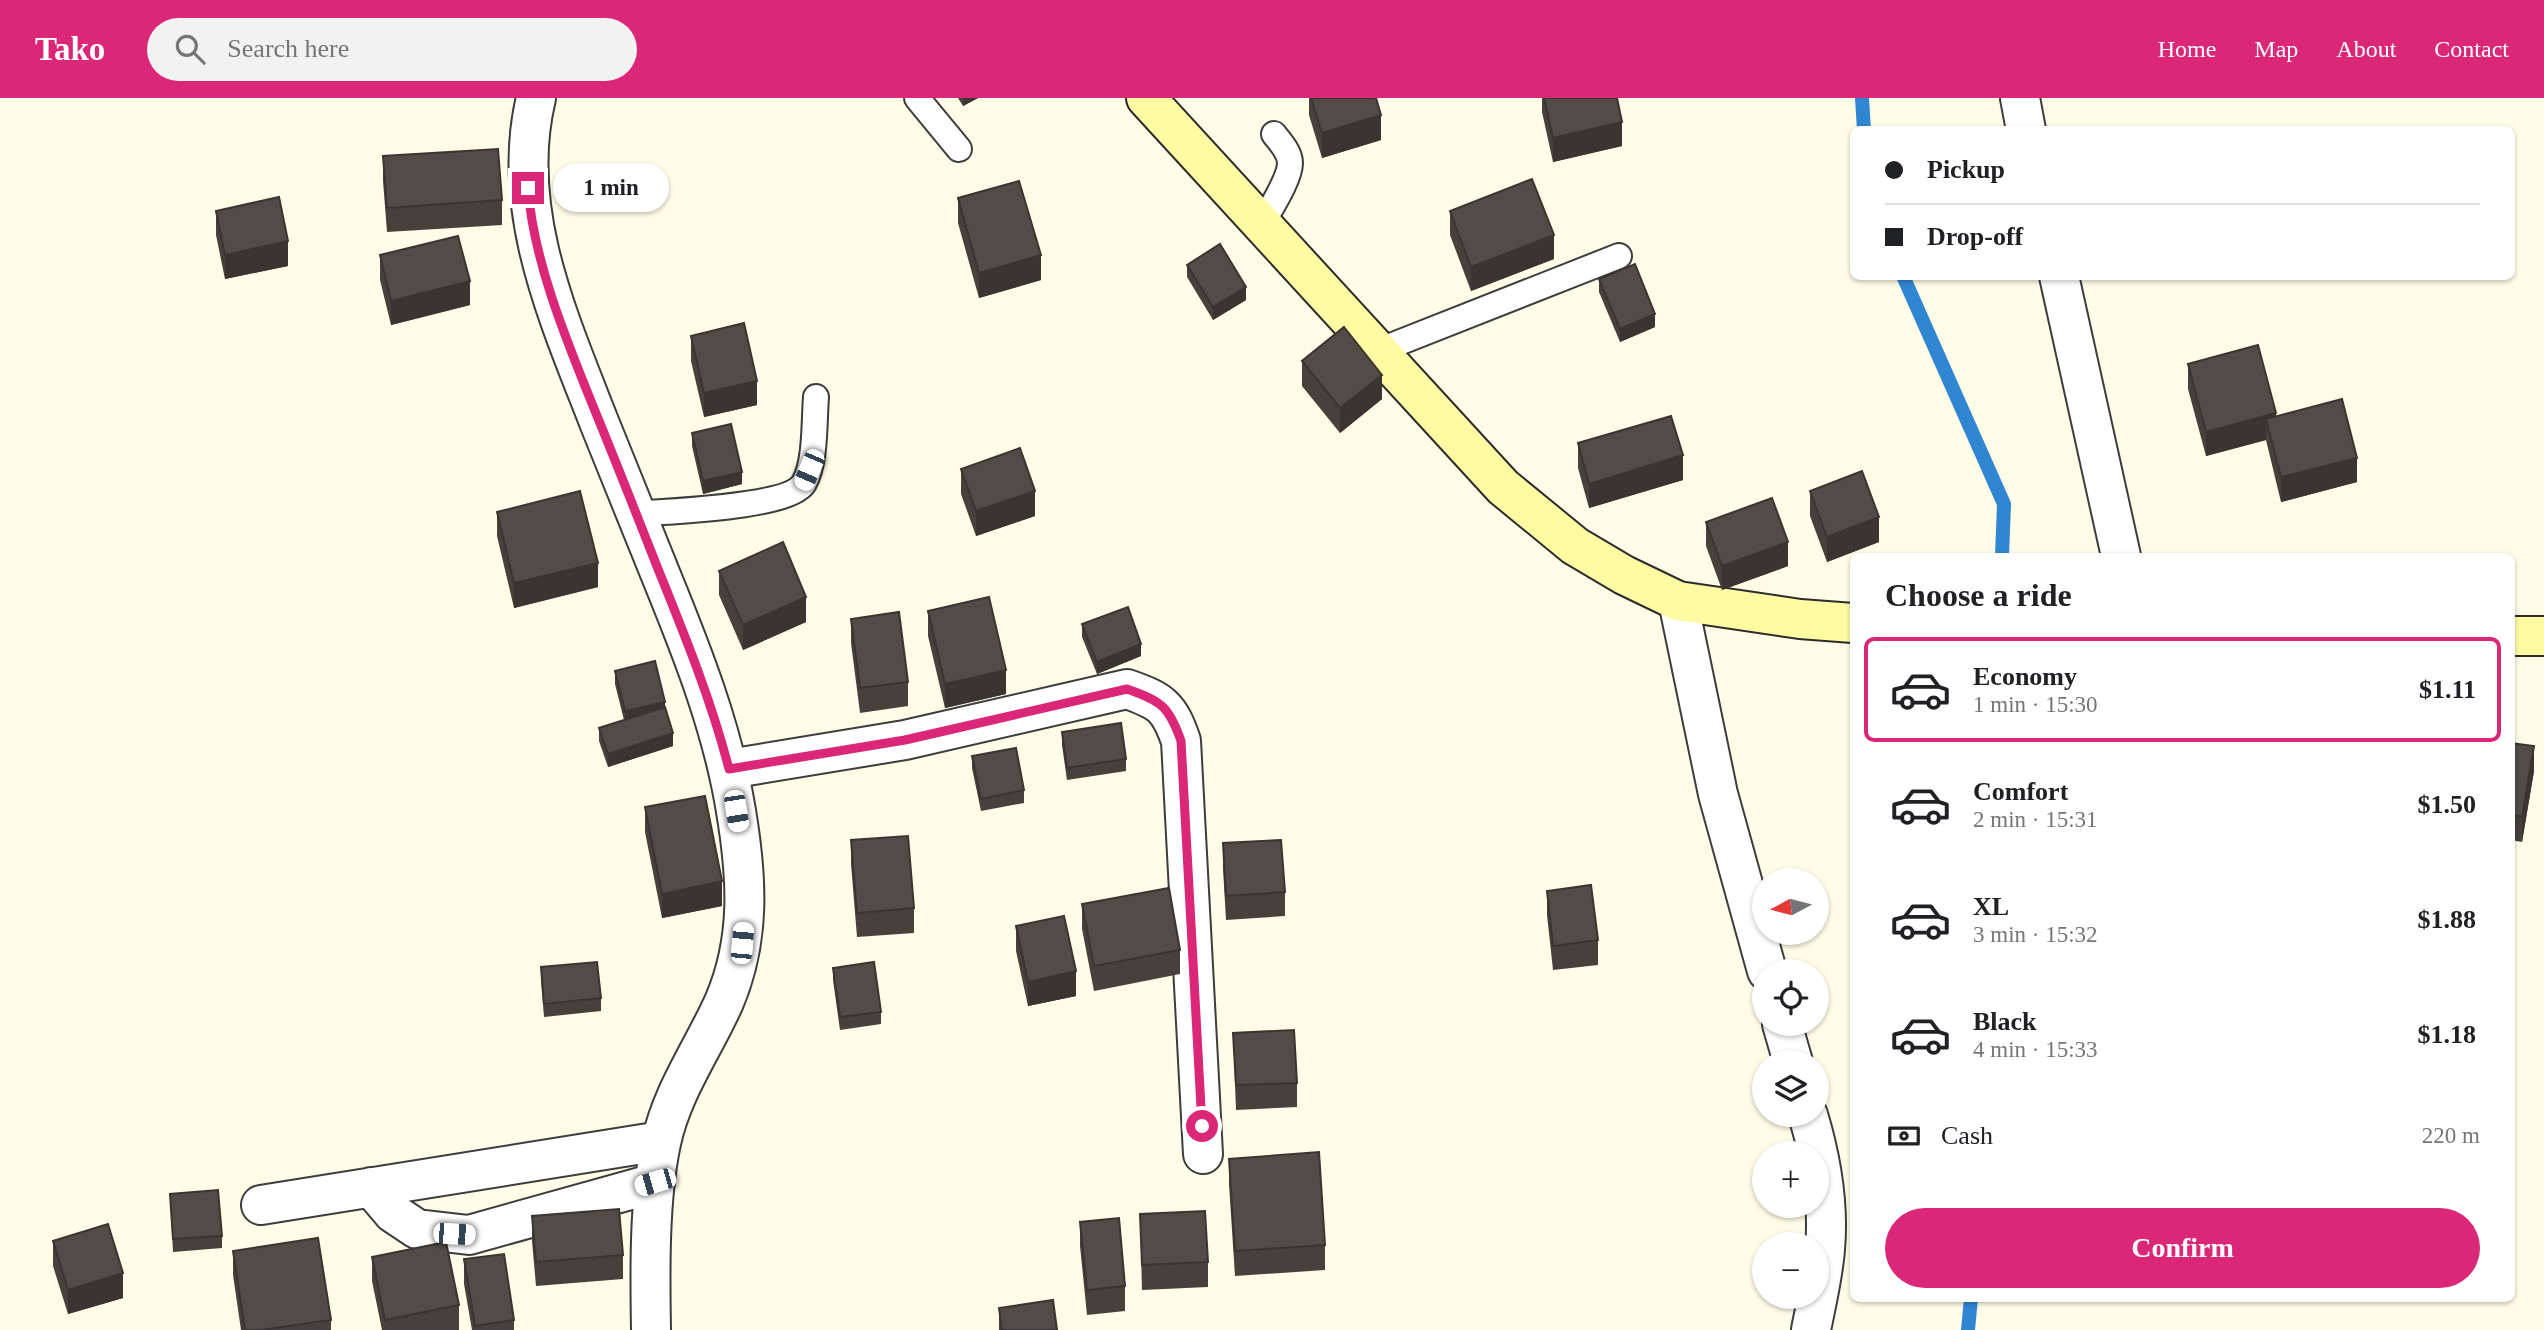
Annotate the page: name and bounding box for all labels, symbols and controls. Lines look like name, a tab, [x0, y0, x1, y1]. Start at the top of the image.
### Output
search box	[147, 18, 637, 81]
icon: search	[171, 30, 209, 68]
text: Tako	[35, 31, 105, 67]
text: Search here	[227, 34, 349, 63]
text: Home	[2158, 36, 2216, 62]
text: Map	[2254, 36, 2298, 62]
text: About	[2336, 36, 2396, 62]
text: Contact	[2434, 36, 2509, 62]
text: Pickup	[1927, 155, 2005, 184]
callout: 1 min	[552, 164, 668, 212]
route end	[512, 172, 544, 204]
text: 1 min	[583, 175, 639, 200]
text: Drop-off	[1927, 222, 2023, 251]
car	[792, 447, 827, 493]
text: Choose a ride	[1885, 577, 2072, 613]
icon: car	[1889, 658, 1952, 721]
text: Economy	[1973, 662, 2077, 691]
text: $1.11	[2419, 675, 2476, 704]
text: 1 min · 15:30	[1973, 692, 2098, 717]
icon: car	[1889, 773, 1952, 836]
text: Comfort	[1973, 777, 2068, 806]
car	[723, 789, 750, 833]
text: $1.50	[2418, 790, 2476, 819]
text: 2 min · 15:31	[1973, 807, 2098, 832]
north arrow	[1752, 868, 1829, 945]
map controls	[1752, 868, 1829, 1309]
icon: car	[1889, 888, 1952, 951]
text: XL	[1973, 892, 2009, 921]
text: $1.88	[2418, 905, 2476, 934]
car	[730, 921, 755, 965]
text: 3 min · 15:32	[1973, 922, 2098, 947]
button: locate	[1752, 959, 1829, 1036]
icon: car	[1889, 1003, 1952, 1066]
text: Black	[1973, 1007, 2037, 1036]
text: $1.18	[2418, 1020, 2476, 1049]
text: 4 min · 15:33	[1973, 1037, 2098, 1062]
button: layers	[1752, 1050, 1829, 1127]
route start	[1186, 1110, 1218, 1142]
icon: cash	[1885, 1117, 1923, 1155]
text: Cash	[1941, 1121, 1993, 1150]
text: 220 m	[2422, 1123, 2480, 1148]
button: +	[1752, 1141, 1829, 1218]
car	[632, 1166, 679, 1198]
button: Confirm	[1885, 1208, 2480, 1288]
car	[433, 1222, 476, 1246]
button: −	[1752, 1232, 1829, 1309]

